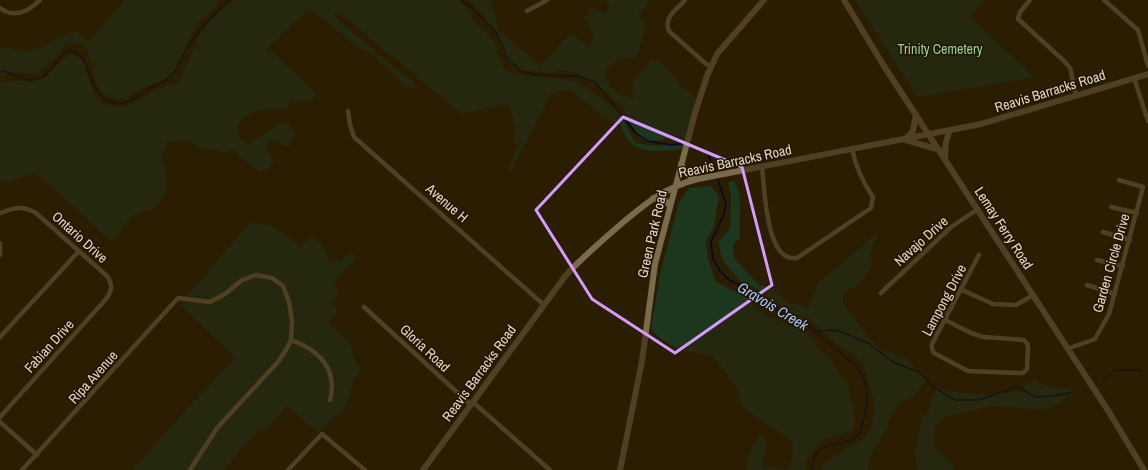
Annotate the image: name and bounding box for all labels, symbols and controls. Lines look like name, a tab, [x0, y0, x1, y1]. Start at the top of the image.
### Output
park label: Trinity Cemetery	[897, 40, 983, 58]
street label: Reavis Barracks Road	[992, 66, 1108, 116]
street label: Reavis Barracks Road	[677, 140, 793, 182]
street label: Avenue H	[421, 179, 472, 226]
street label: Lemay Ferry Road	[971, 183, 1037, 273]
street label: Green Park Road	[633, 188, 671, 280]
street label: Ontario Drive	[48, 207, 112, 267]
street label: Garden Circle Drive	[1088, 211, 1134, 315]
street label: Navajo Drive	[890, 212, 952, 270]
street label: Lampong Drive	[918, 261, 970, 339]
water label: Gravois Creek	[734, 277, 813, 336]
street label: Fabian Drive	[20, 316, 78, 376]
street label: Gloria Road	[396, 320, 454, 376]
street label: Reavis Barracks Road	[438, 321, 520, 425]
street label: Ripa Avenue	[64, 347, 122, 407]

